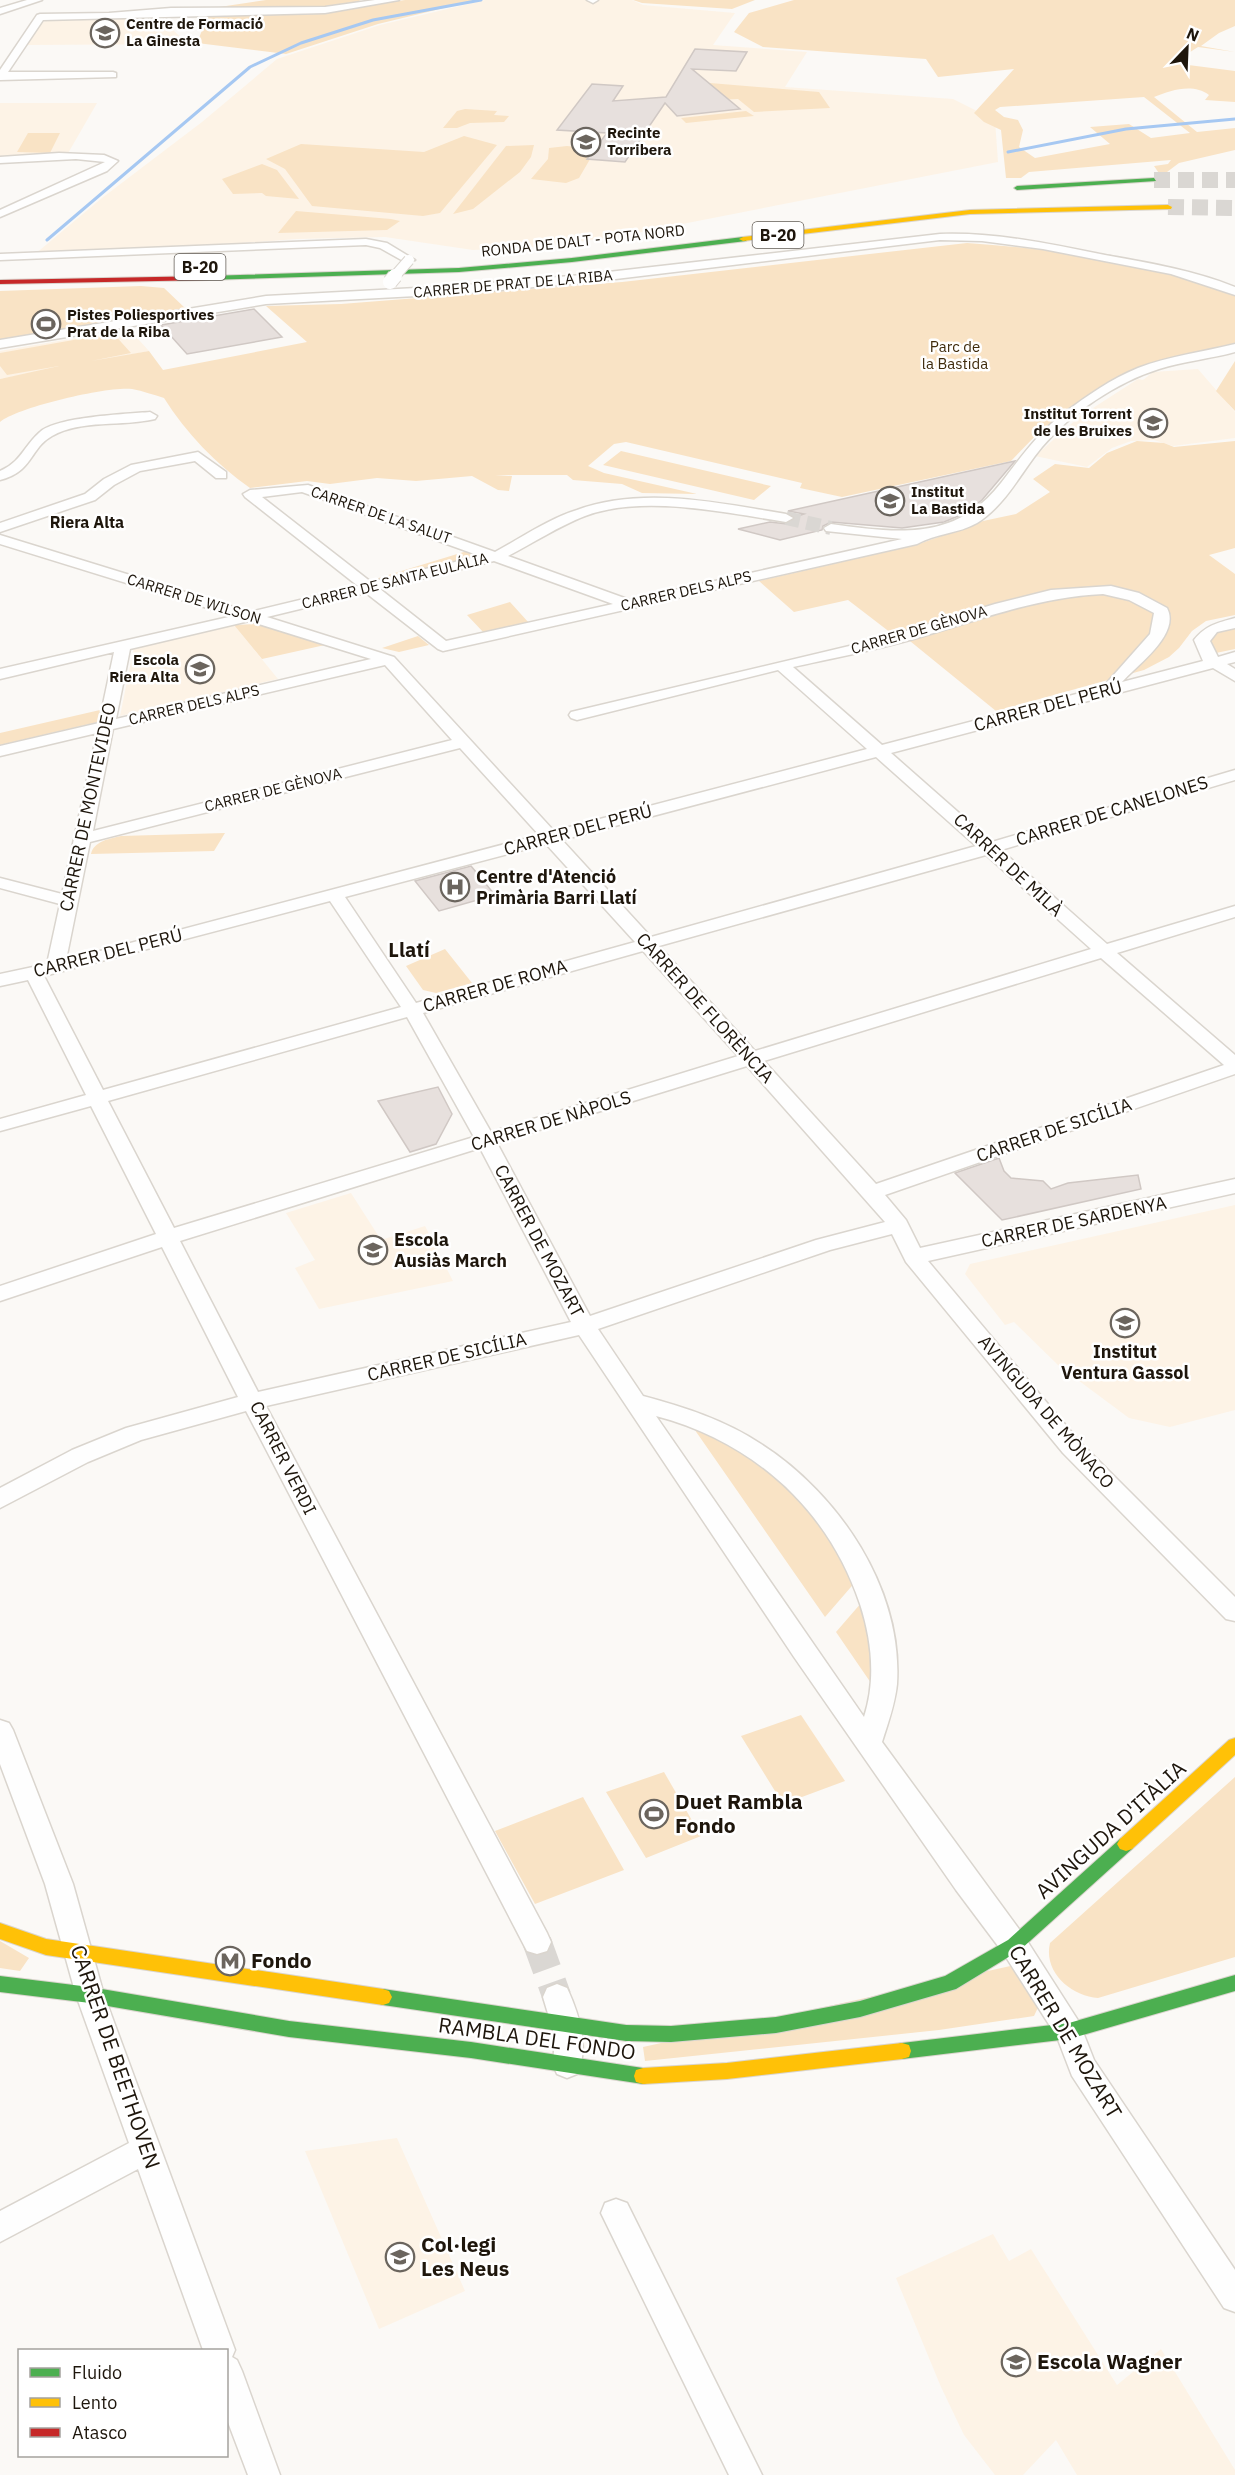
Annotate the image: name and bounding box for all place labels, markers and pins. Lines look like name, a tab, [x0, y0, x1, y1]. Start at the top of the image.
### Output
place label: Centre de Formació La Ginesta	[126, 14, 263, 50]
school or university icon: Centre de Formació La Ginesta	[89, 17, 121, 49]
place label: Recinte Torribera	[607, 123, 672, 159]
school or university icon: Recinte Torribera	[570, 126, 602, 158]
place label: Pistes Poliesportives Prat de la Riba	[67, 305, 215, 341]
sports icon: Pistes Poliesportives Prat de la Riba	[30, 308, 62, 340]
place label: Institut Torrent de les Bruixes	[1024, 404, 1132, 440]
school or university icon: Institut Torrent de les Bruixes	[1137, 407, 1169, 439]
place label: Institut La Bastida	[911, 482, 985, 518]
school or university icon: Institut La Bastida	[874, 485, 906, 517]
place label: Escola Riera Alta	[109, 650, 179, 686]
school or university icon: Escola Riera Alta	[184, 653, 216, 685]
place label: Centre d'Atenció Primària Barri Llatí	[476, 865, 638, 909]
hospital icon: Centre d'Atenció Primària Barri Llatí	[439, 871, 471, 903]
place label: Escola Ausiàs March	[394, 1228, 507, 1272]
school or university icon: Escola Ausiàs March	[357, 1234, 389, 1266]
school or university icon: Institut Ventura Gassol	[1109, 1307, 1141, 1339]
place label: Institut Ventura Gassol	[1061, 1340, 1189, 1384]
place label: Duet Rambla Fondo	[675, 1787, 803, 1839]
sports icon: Duet Rambla Fondo	[638, 1798, 670, 1830]
metro station icon: Fondo	[214, 1945, 246, 1977]
place label: Fondo	[251, 1946, 312, 1974]
place label: Col·legi Les Neus	[421, 2230, 509, 2282]
school or university icon: Col·legi Les Neus	[384, 2241, 416, 2273]
school or university icon: Escola Wagner	[1000, 2346, 1032, 2378]
place label: Escola Wagner	[1037, 2347, 1183, 2375]

